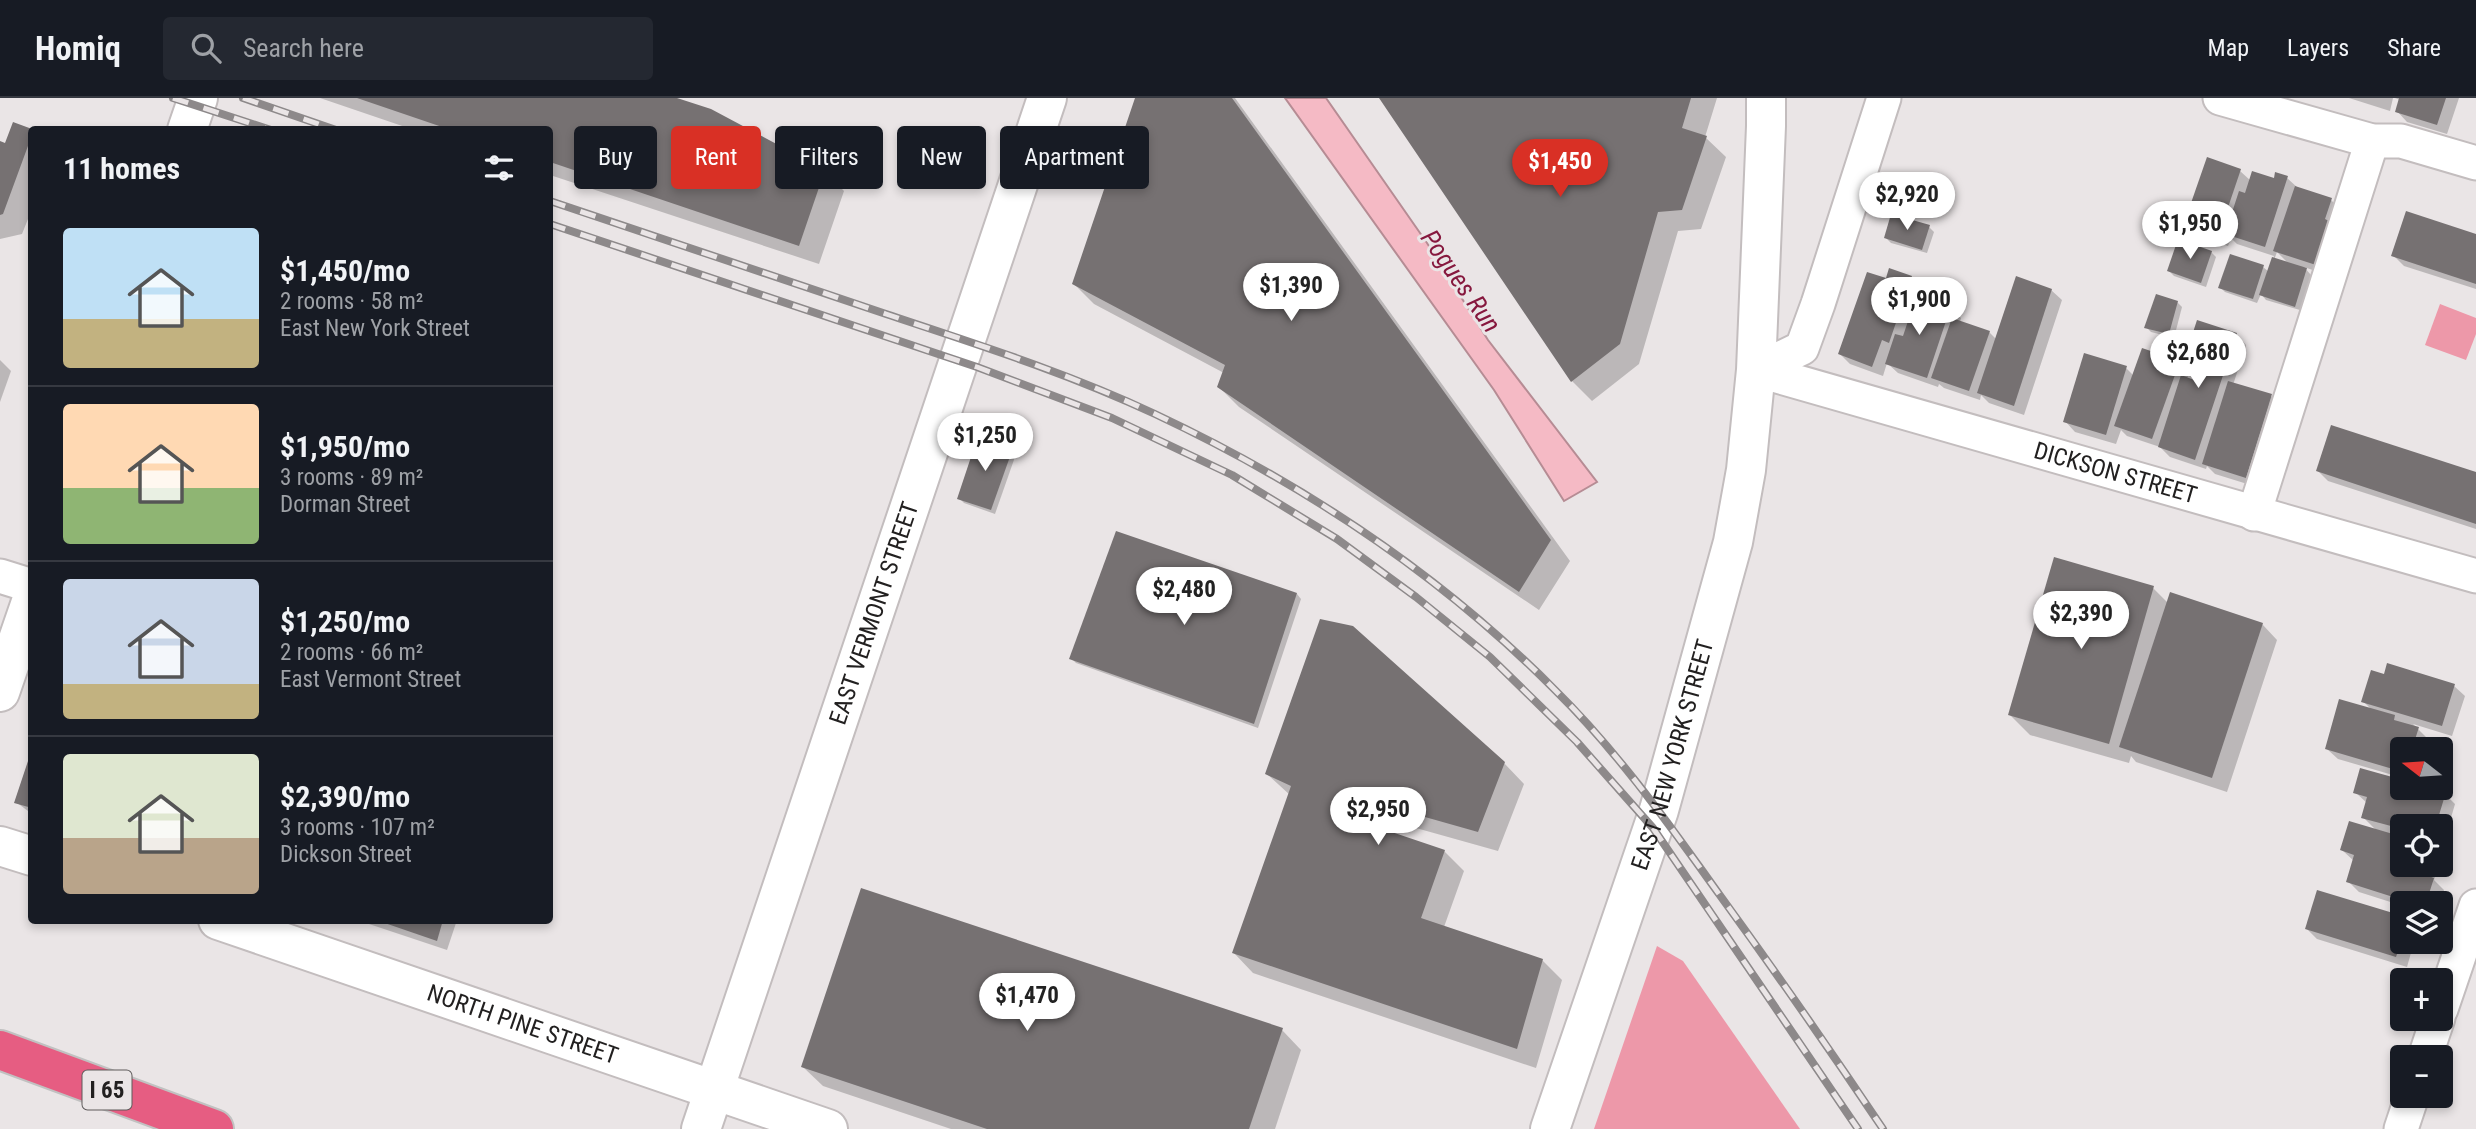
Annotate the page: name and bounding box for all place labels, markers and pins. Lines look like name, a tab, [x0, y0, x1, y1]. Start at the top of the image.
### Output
pin: $1,450	[1503, 140, 1617, 199]
pin: $2,920	[1850, 172, 1964, 232]
pin: $1,950	[2133, 202, 2247, 261]
pin: $1,390	[1234, 264, 1348, 323]
pin: $1,900	[1862, 278, 1976, 337]
pin: $2,680	[2141, 330, 2255, 390]
pin: $1,250	[928, 414, 1042, 473]
pin: $2,480	[1127, 568, 1241, 627]
pin: $2,390	[2024, 592, 2138, 651]
pin: $2,950	[1321, 788, 1435, 847]
pin: $1,470	[970, 974, 1084, 1033]

